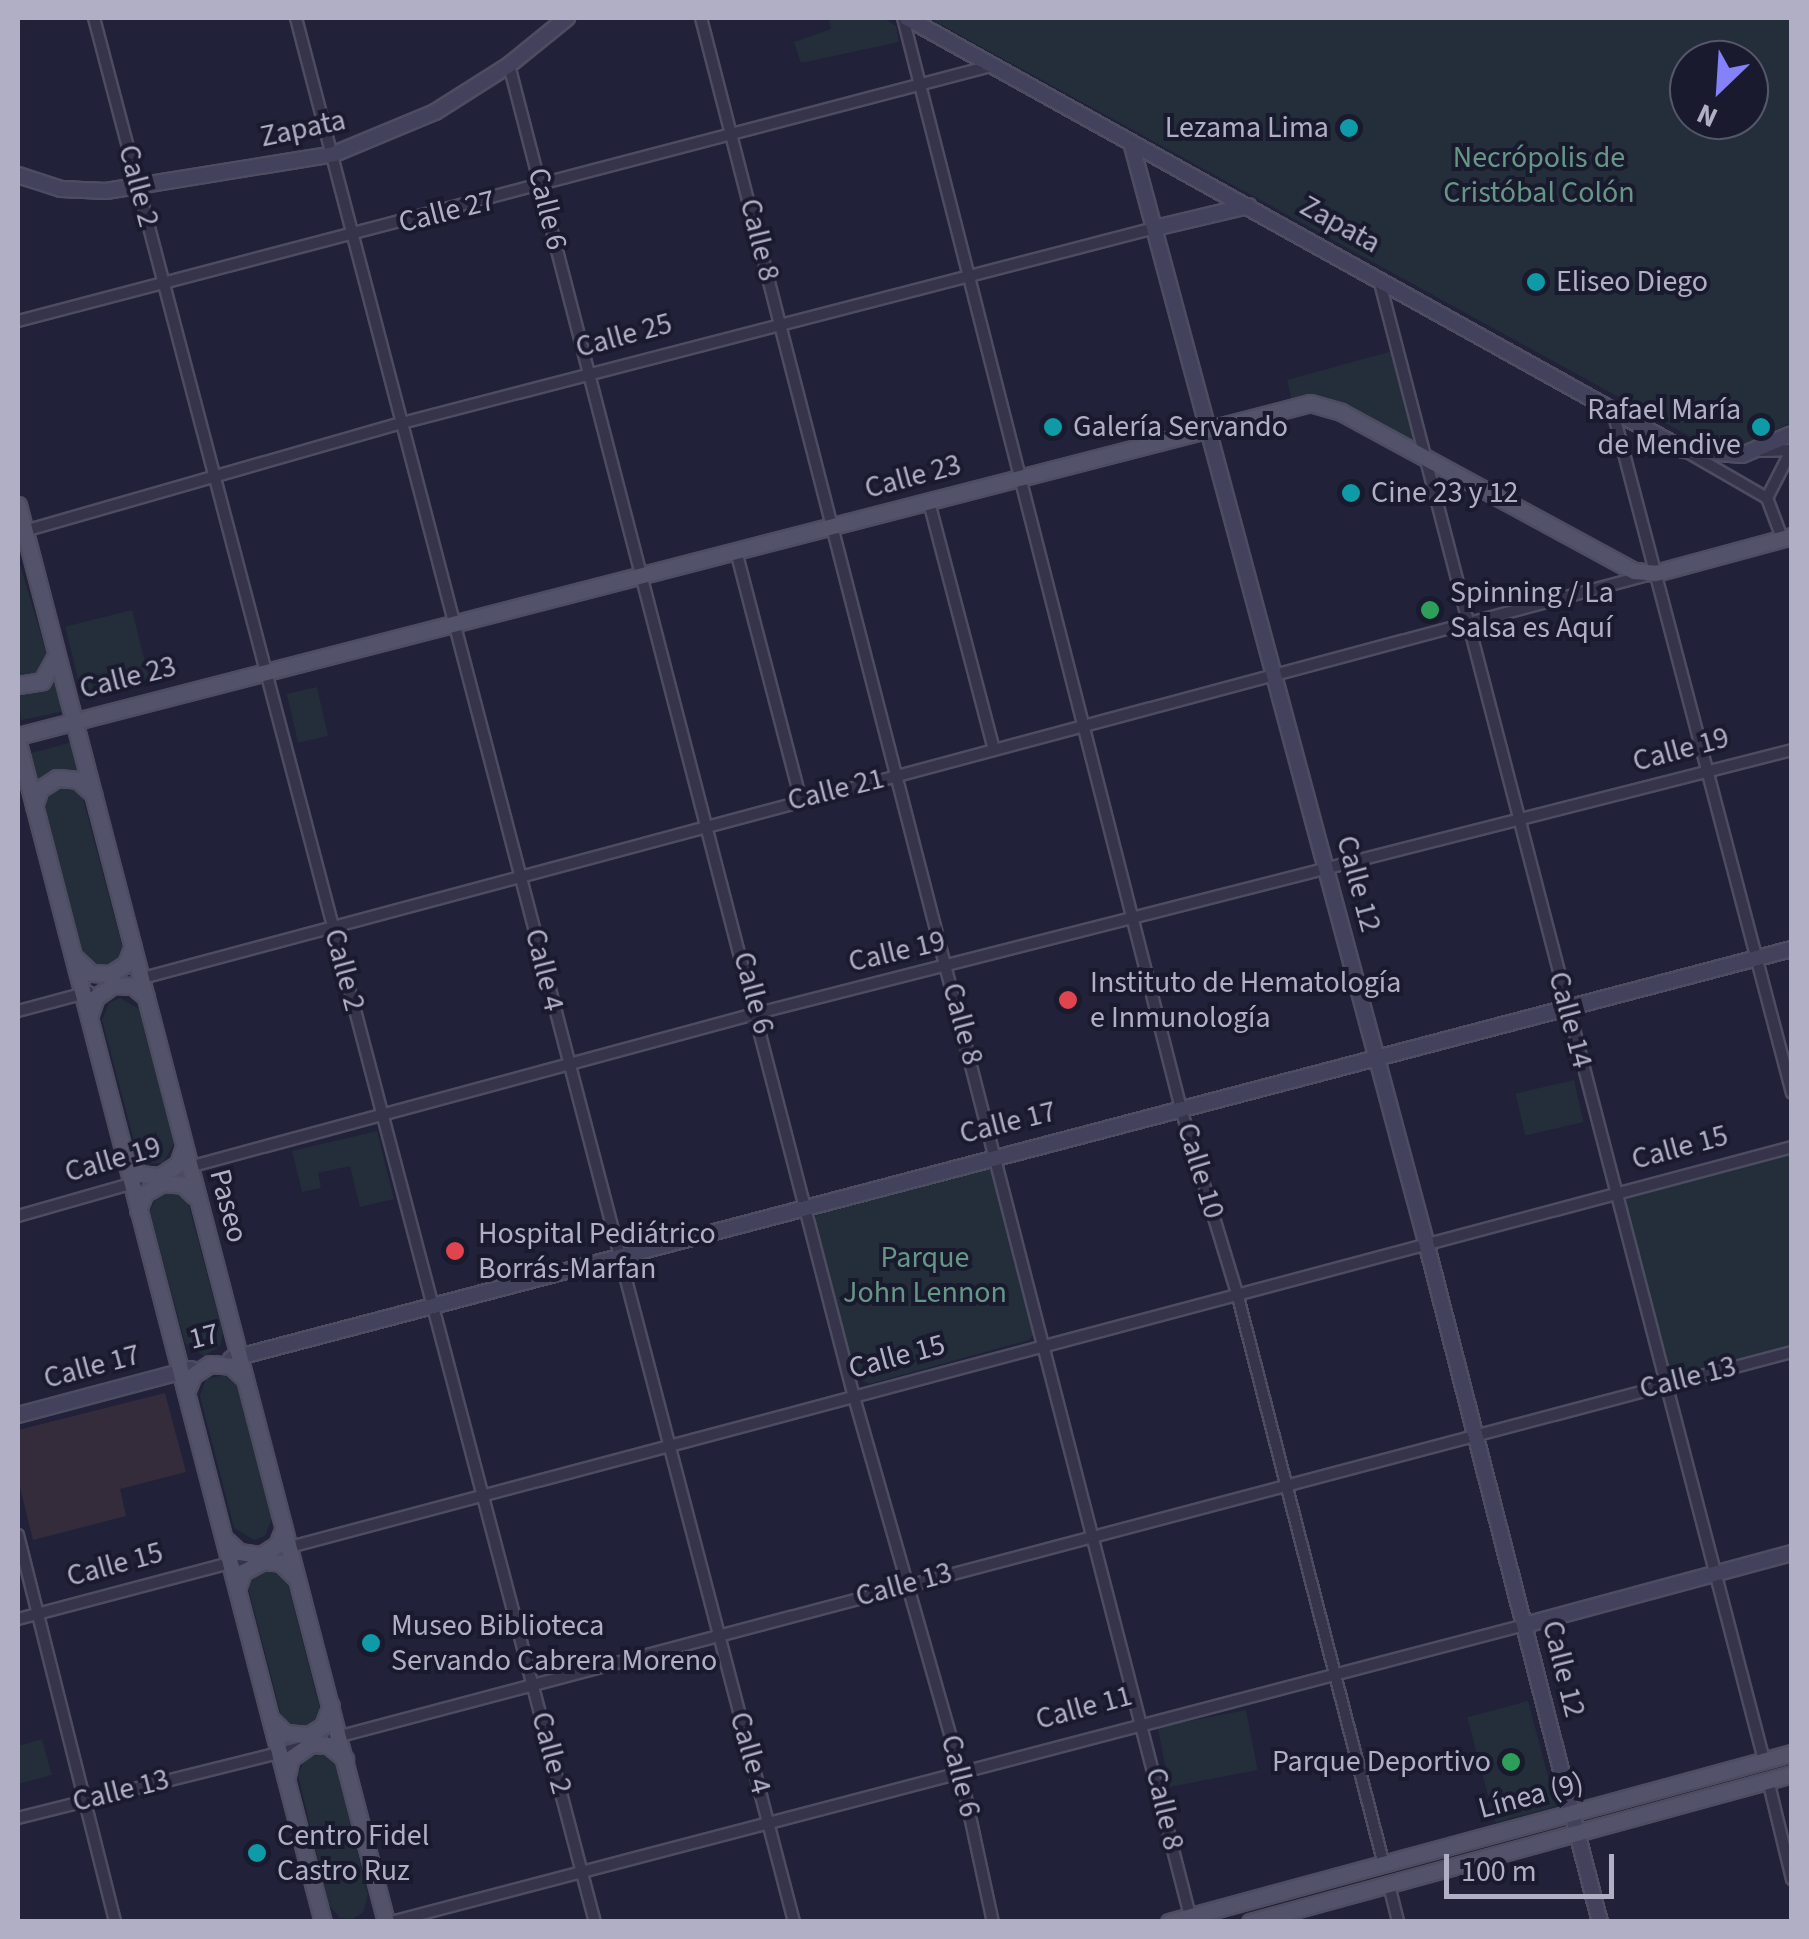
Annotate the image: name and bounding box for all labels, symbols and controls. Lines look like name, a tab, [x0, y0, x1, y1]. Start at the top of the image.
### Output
north arrow	[1669, 40, 1769, 140]
text: N	[1690, 93, 1724, 137]
street label: Zapata	[257, 102, 349, 156]
place label: Lezama Lima	[1165, 110, 1329, 146]
marker: Lezama Lima	[1338, 117, 1360, 139]
park label: Necrópolis de Cristóbal Colón	[1443, 140, 1635, 210]
street label: Calle 2	[110, 141, 166, 231]
street label: Calle 6	[519, 164, 575, 254]
street label: Calle 27	[395, 183, 499, 241]
street label: Zapata	[1294, 188, 1386, 262]
street label: Calle 8	[731, 195, 787, 285]
place label: Eliseo Diego	[1556, 264, 1708, 300]
marker: Eliseo Diego	[1525, 271, 1547, 293]
street label: Calle 25	[572, 306, 676, 366]
place label: Rafael María de Mendive	[1587, 392, 1741, 462]
place label: Galería Servando	[1073, 409, 1288, 445]
marker: Galería Servando	[1042, 416, 1064, 438]
marker: Rafael María de Mendive	[1750, 416, 1772, 438]
street label: Calle 23	[861, 447, 965, 507]
place label: Cine 23 y 12	[1371, 475, 1518, 511]
marker: Cine 23 y 12	[1340, 482, 1362, 504]
place label: Spinning / La Salsa es Aquí	[1450, 575, 1614, 646]
marker: Spinning / La Salsa es Aquí	[1419, 599, 1441, 621]
street label: Calle 23	[76, 649, 180, 707]
street label: Calle 19	[1629, 720, 1733, 780]
street label: Calle 21	[784, 761, 888, 819]
street label: Calle 12	[1328, 832, 1388, 936]
street label: Calle 19	[845, 923, 949, 981]
street label: Calle 2	[316, 925, 372, 1015]
street label: Calle 4	[516, 925, 572, 1015]
street label: Calle 6	[725, 948, 781, 1038]
place label: Instituto de Hematología e Inmunología	[1090, 965, 1401, 1036]
street label: Calle 14	[1540, 968, 1600, 1072]
street label: Calle 8	[934, 979, 990, 1069]
marker: Instituto de Hematología e Inmunología	[1055, 987, 1081, 1013]
street label: Calle 17	[956, 1094, 1060, 1152]
street label: Calle 15	[1628, 1118, 1732, 1178]
street label: Calle 10	[1168, 1119, 1232, 1223]
street label: Calle 19	[61, 1129, 165, 1191]
street label: Paseo	[201, 1165, 255, 1247]
place label: Hospital Pediátrico Borrás-Marfan	[478, 1216, 716, 1286]
marker: Hospital Pediátrico Borrás-Marfan	[442, 1238, 468, 1264]
park label: Parque John Lennon	[843, 1240, 1007, 1310]
street label: 17	[185, 1316, 223, 1358]
street label: Calle 15	[845, 1327, 949, 1387]
street label: Calle 17	[40, 1337, 144, 1397]
street label: Calle 13	[1636, 1349, 1740, 1407]
street label: Calle 15	[63, 1535, 167, 1595]
street label: Calle 13	[852, 1555, 956, 1615]
place label: Museo Biblioteca Servando Cabrera Moreno	[391, 1608, 717, 1678]
street label: Calle 12	[1534, 1617, 1592, 1721]
marker: Museo Biblioteca Servando Cabrera Moreno	[360, 1632, 382, 1654]
street label: Calle 11	[1032, 1678, 1136, 1738]
street label: Calle 2	[523, 1708, 579, 1798]
street label: Calle 4	[721, 1708, 779, 1798]
street label: Calle 6	[932, 1731, 988, 1821]
place label: Parque Deportivo	[1272, 1744, 1491, 1780]
marker: Parque Deportivo	[1500, 1751, 1522, 1773]
street label: Calle 13	[69, 1762, 173, 1820]
street label: Calle 8	[1137, 1764, 1191, 1854]
street label: Línea (9)	[1475, 1765, 1587, 1827]
place label: Centro Fidel Castro Ruz	[277, 1818, 429, 1888]
scale bar	[1449, 1834, 1619, 1896]
marker: Centro Fidel Castro Ruz	[246, 1842, 268, 1864]
text: 100 m	[1461, 1850, 1537, 1893]

